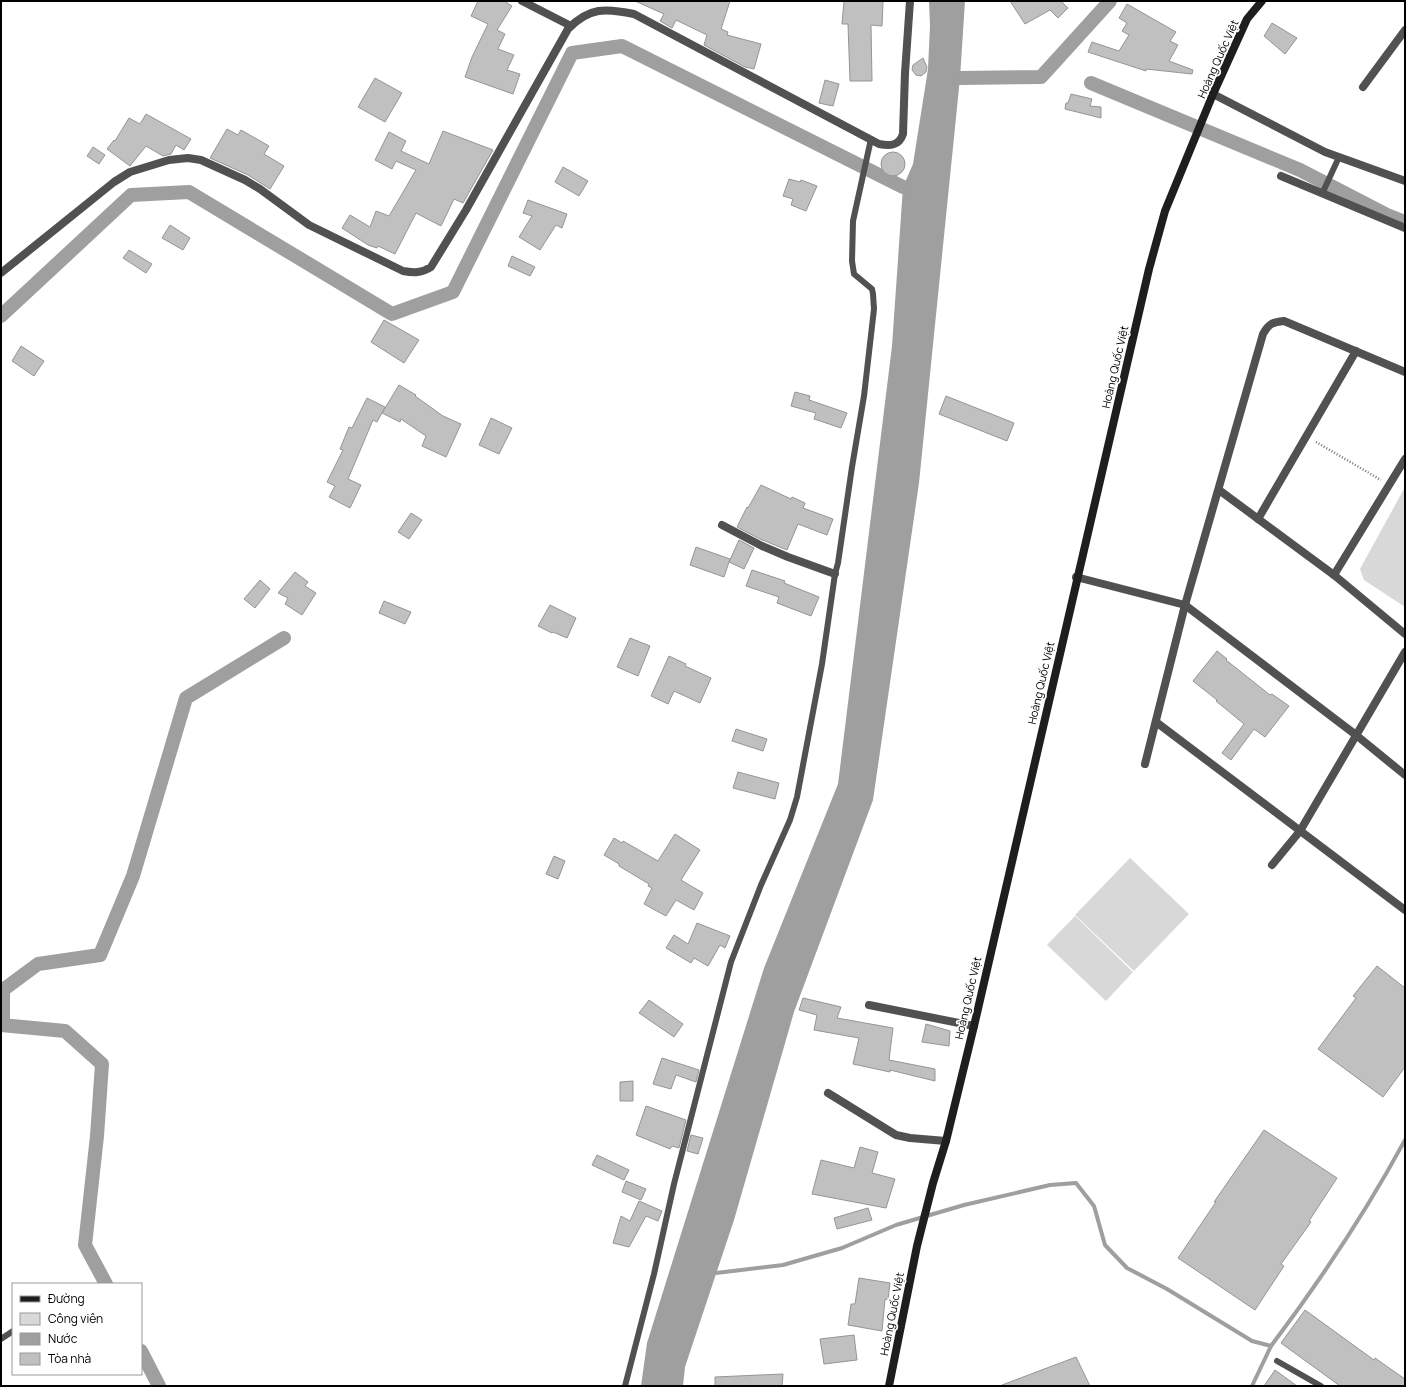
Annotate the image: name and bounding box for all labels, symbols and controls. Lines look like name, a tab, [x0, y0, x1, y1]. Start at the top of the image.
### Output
street label: Hoàng Quốc Việt	[1194, 17, 1242, 100]
street label: Hoàng Quốc Việt	[1098, 324, 1131, 410]
street label: Hoàng Quốc Việt	[1024, 640, 1057, 726]
street label: Hoàng Quốc Việt	[951, 955, 984, 1041]
street label: Hoàng Quốc Việt	[876, 1271, 907, 1357]
legend	[12, 1283, 142, 1375]
text: Đường	[48, 1290, 85, 1307]
text: Công viên	[48, 1310, 103, 1327]
text: Nước	[48, 1330, 78, 1347]
text: Tòa nhà	[48, 1350, 91, 1367]

